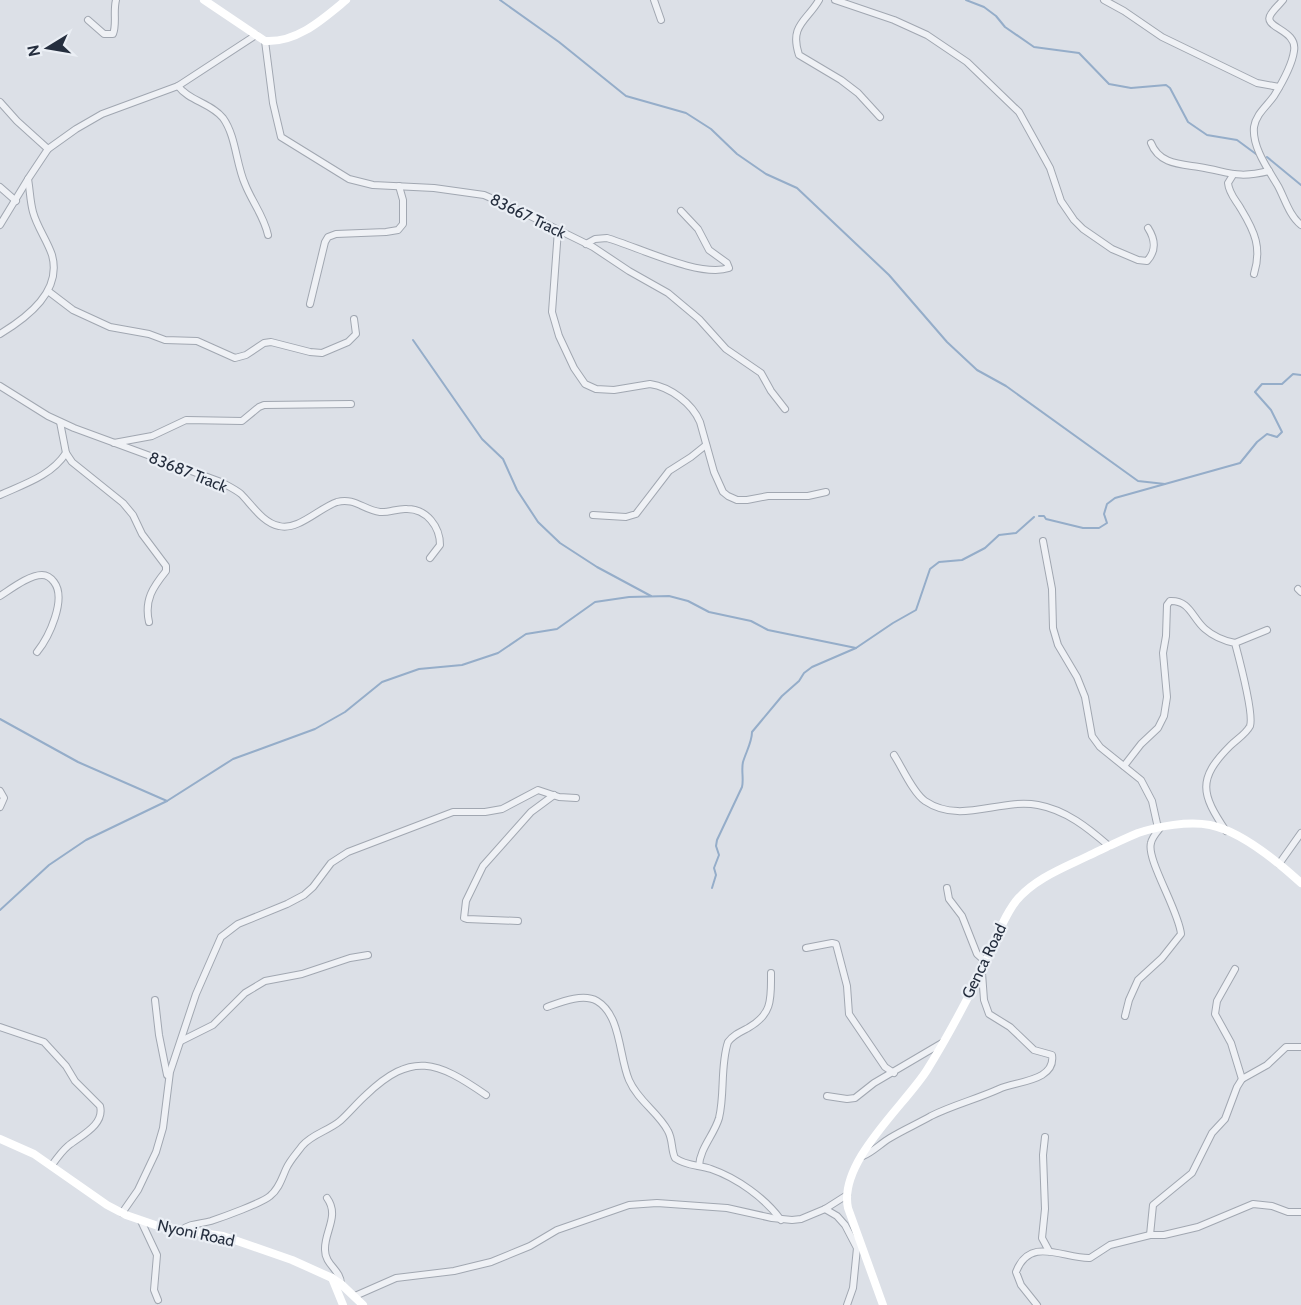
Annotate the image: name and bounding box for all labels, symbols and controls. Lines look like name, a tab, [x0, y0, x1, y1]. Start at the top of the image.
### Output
north arrow	[18, 18, 78, 78]
text: N	[23, 43, 44, 58]
street label: 83667 Track	[487, 189, 570, 243]
street label: 83687 Track	[146, 448, 231, 497]
street label: Genca Road	[958, 920, 1010, 1002]
street label: Nyoni Road	[156, 1216, 236, 1250]

